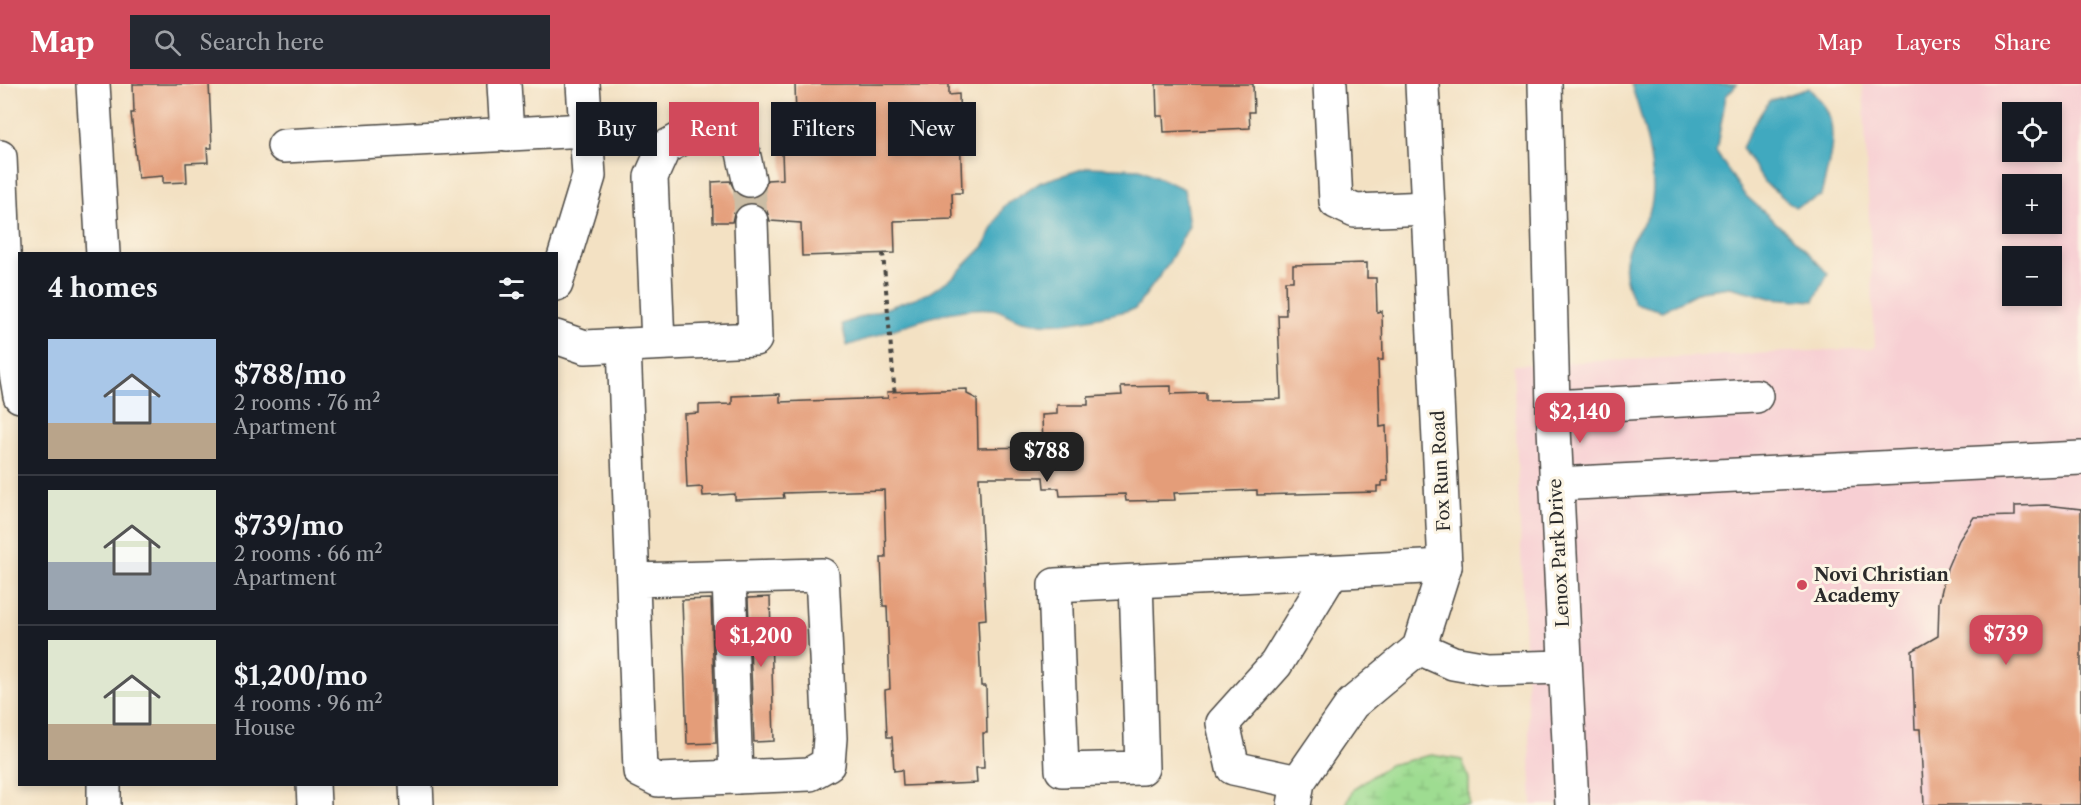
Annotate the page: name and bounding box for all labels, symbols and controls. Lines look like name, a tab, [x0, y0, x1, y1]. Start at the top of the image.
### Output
search box	[130, 15, 550, 69]
text: Map	[30, 25, 94, 59]
icon: search	[151, 26, 184, 59]
text: Search here	[199, 29, 324, 56]
text: Map	[1818, 30, 1863, 55]
text: Layers	[1896, 30, 1961, 55]
text: Share	[1994, 30, 2051, 55]
chip: Buy	[576, 102, 657, 156]
chip: Rent	[669, 102, 759, 156]
chip: Filters	[771, 102, 876, 156]
chip: New	[888, 102, 976, 156]
map controls	[2002, 102, 2062, 306]
button: locate	[2002, 102, 2062, 162]
button: +	[2002, 174, 2062, 234]
button: −	[2002, 246, 2062, 306]
text: 4 homes	[48, 272, 158, 304]
icon: filters	[495, 272, 528, 305]
text: $788/mo	[234, 359, 346, 391]
icon: home	[96, 363, 168, 435]
text: 2 rooms · 76 m²	[234, 391, 380, 415]
pin: $2,140	[1531, 393, 1629, 444]
text: $2,140	[1549, 400, 1611, 424]
street label: Fox Run Road	[1427, 410, 1455, 532]
text: Apartment	[234, 415, 337, 439]
pin: $788	[1011, 432, 1083, 483]
text: $788	[1024, 439, 1070, 463]
street label: Lenox Park Drive	[1544, 478, 1574, 628]
text: $739/mo	[234, 510, 344, 542]
icon: home	[96, 514, 168, 586]
text: 2 rooms · 66 m²	[234, 542, 383, 566]
place label: Novi Christian Academy	[1813, 564, 1950, 607]
text: Apartment	[234, 566, 337, 590]
marker: Novi Christian Academy	[1795, 578, 1809, 592]
pin: $739	[1970, 615, 2042, 666]
pin: $1,200	[712, 617, 810, 668]
text: $739	[1984, 622, 2028, 646]
text: $1,200	[730, 624, 792, 648]
text: $1,200/mo	[234, 660, 368, 692]
icon: home	[96, 664, 168, 736]
text: 4 rooms · 96 m²	[234, 692, 383, 716]
text: House	[234, 716, 295, 740]

